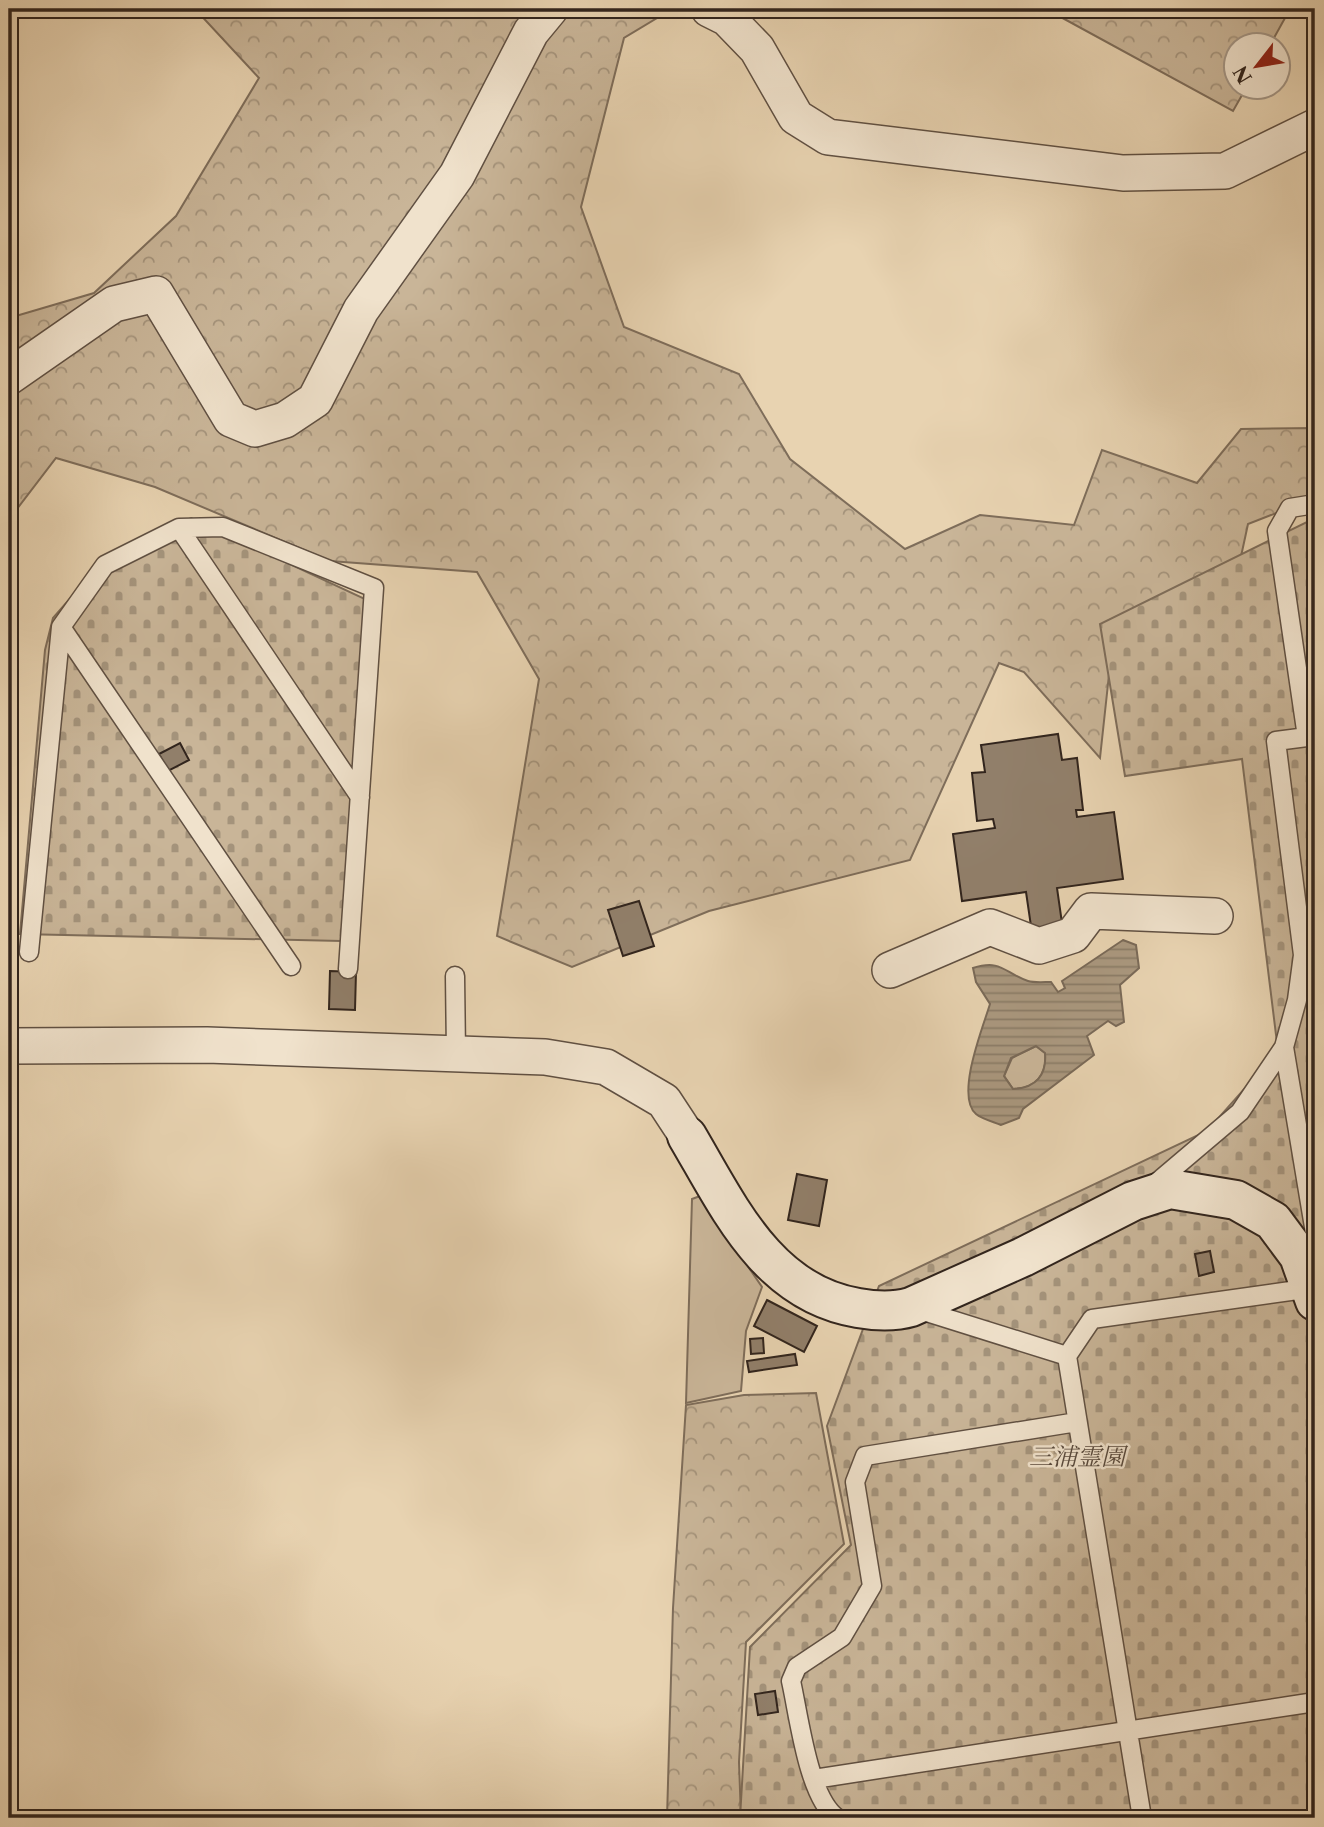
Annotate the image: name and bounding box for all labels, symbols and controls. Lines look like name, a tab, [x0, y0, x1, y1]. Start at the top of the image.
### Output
north arrow	[1222, 32, 1292, 102]
text: N	[1229, 61, 1257, 87]
park label: 三浦霊園	[1029, 1442, 1129, 1471]

